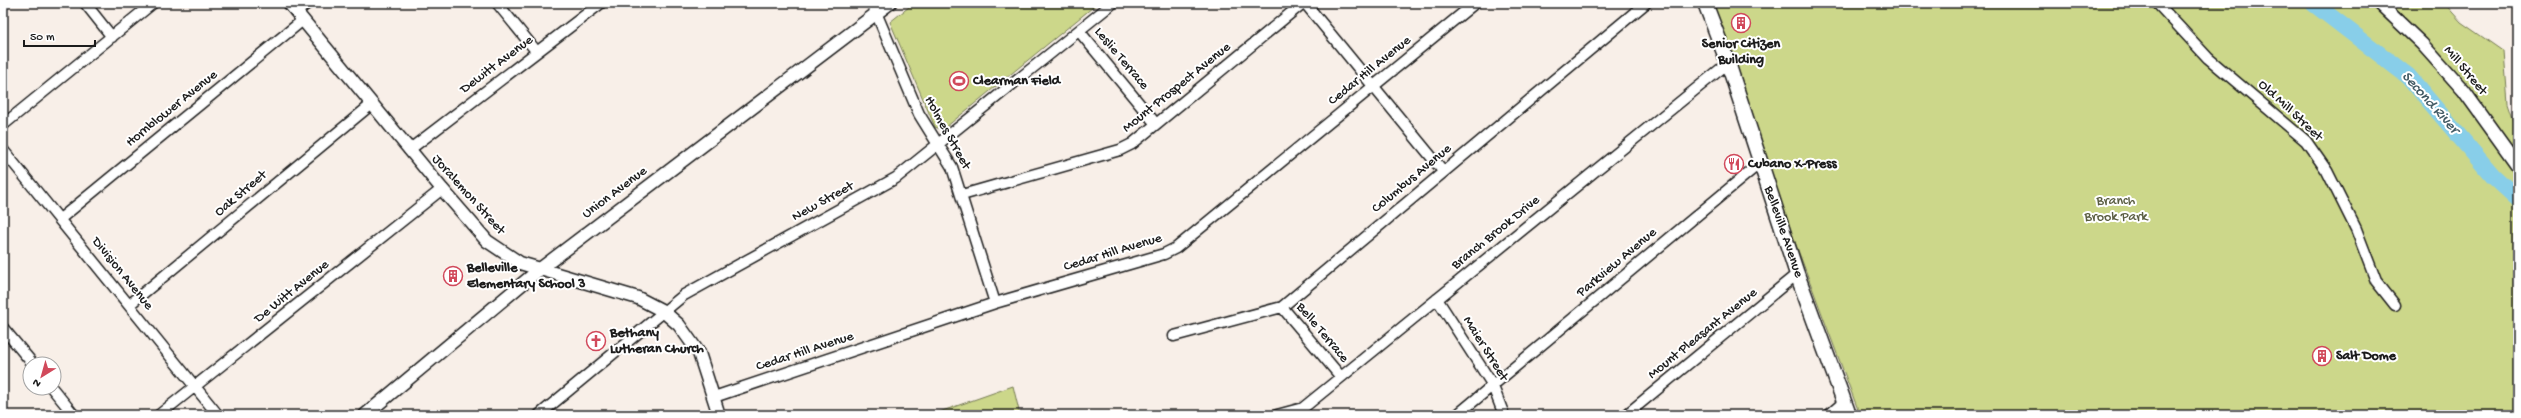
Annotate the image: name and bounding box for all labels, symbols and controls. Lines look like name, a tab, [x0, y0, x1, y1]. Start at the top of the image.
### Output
building icon: Senior Citizen Building	[1730, 12, 1752, 34]
scale bar	[24, 22, 95, 48]
street label: Leslie Terrace	[1090, 24, 1153, 94]
text: 50 m	[30, 31, 55, 45]
street label: Dewitt Avenue	[456, 32, 538, 99]
street label: Cedar Hill Avenue	[1325, 32, 1415, 110]
place label: Senior Citizen Building	[1702, 36, 1781, 69]
street label: Mount Prospect Avenue	[1119, 39, 1235, 137]
street label: Mill Street	[2439, 43, 2491, 100]
street label: Hornblower Avenue	[123, 66, 222, 151]
water label: Second River	[2397, 68, 2465, 140]
sports icon: Clearman Field	[948, 70, 970, 92]
place label: Clearman Field	[972, 73, 1062, 90]
street label: Old Mill Street	[2254, 77, 2327, 146]
street label: Holmes Street	[920, 93, 975, 174]
street label: Columbus Avenue	[1369, 140, 1456, 217]
street label: Joralemon Street	[427, 151, 509, 240]
restaurant icon: Cubano X-Press	[1723, 153, 1745, 175]
place label: Cubano X-Press	[1747, 156, 1837, 173]
street label: Union Avenue	[579, 163, 652, 223]
street label: Oak Street	[211, 166, 272, 221]
street label: New Street	[789, 177, 858, 226]
street label: Belleville Avenue	[1759, 183, 1807, 281]
street label: Branch Brook Drive	[1448, 192, 1544, 274]
park label: Branch Brook Park	[2084, 193, 2149, 226]
street label: Parkview Avenue	[1573, 224, 1661, 302]
street label: Cedar Hill Avenue	[1062, 230, 1165, 276]
street label: Division Avenue	[87, 233, 157, 314]
street label: De Witt Avenue	[250, 256, 333, 328]
place label: Belleville Elementary School 3	[466, 260, 585, 293]
building icon: Belleville Elementary School 3	[442, 265, 464, 287]
street label: Mount Pleasant Avenue	[1645, 284, 1762, 383]
street label: Belle Terrace	[1291, 299, 1353, 367]
street label: Maier Street	[1458, 313, 1512, 386]
place label: Bethany Lutheran Church	[609, 325, 704, 358]
street label: Cedar Hill Avenue	[754, 328, 857, 376]
church icon: Bethany Lutheran Church	[585, 330, 607, 352]
building icon: Salt Dome	[2311, 345, 2333, 367]
place label: Salt Dome	[2336, 348, 2397, 365]
north arrow	[22, 356, 62, 396]
text: N	[31, 375, 44, 389]

